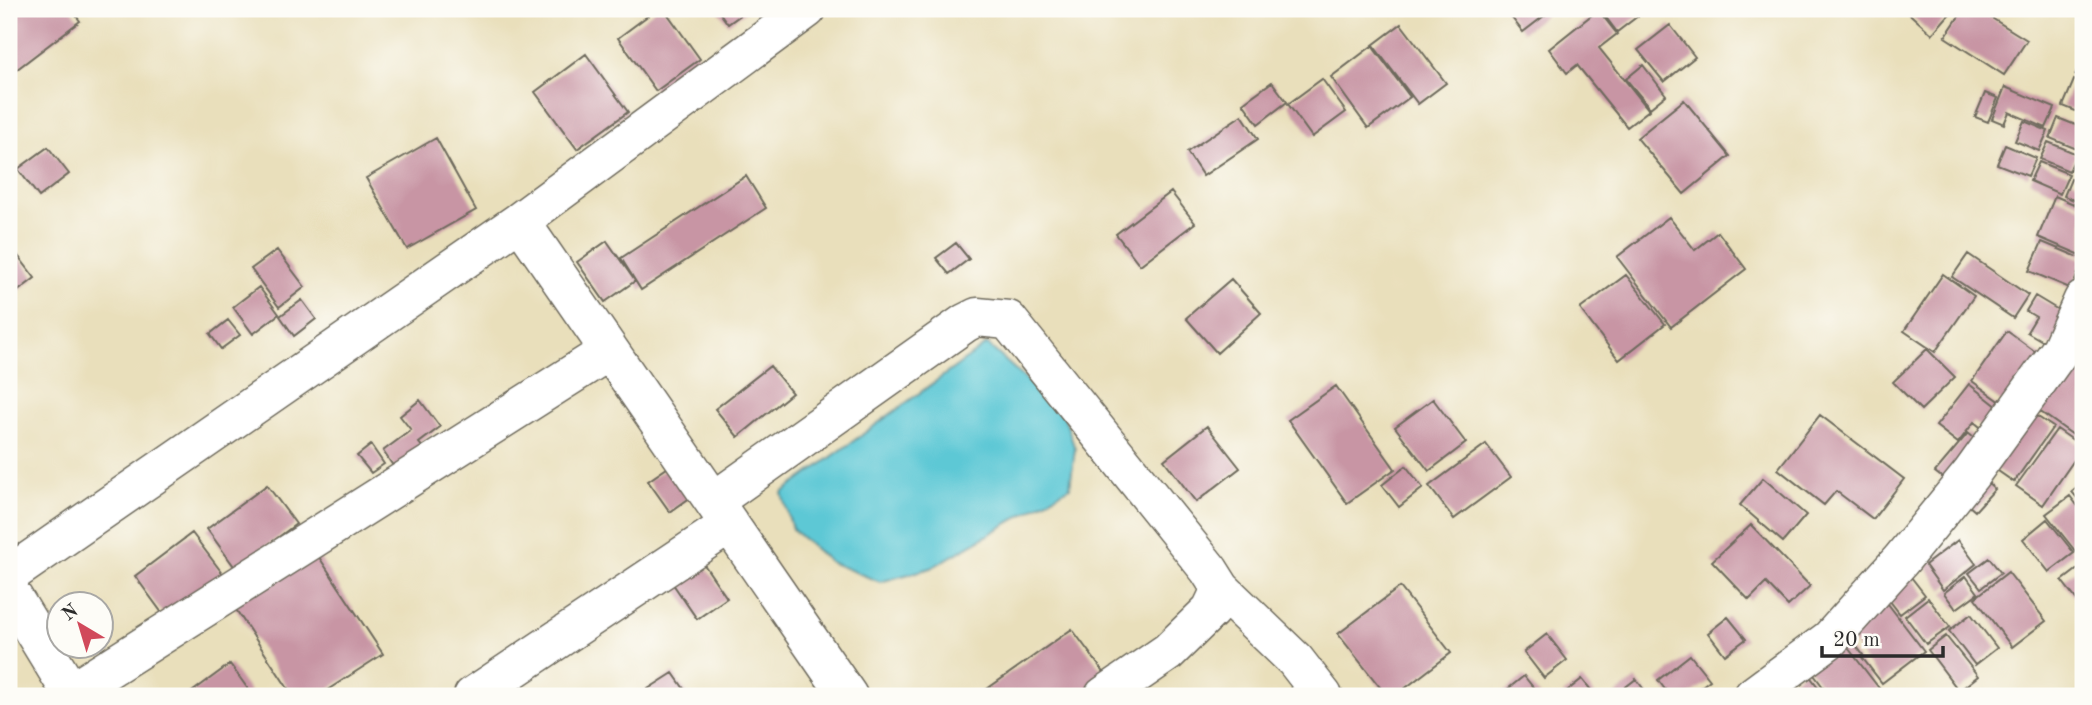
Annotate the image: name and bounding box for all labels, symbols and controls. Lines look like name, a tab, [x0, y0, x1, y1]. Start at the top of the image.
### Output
north arrow	[46, 590, 116, 660]
text: N	[59, 601, 83, 626]
scale bar	[1822, 614, 1943, 658]
text: 20 m	[1833, 630, 1880, 651]

